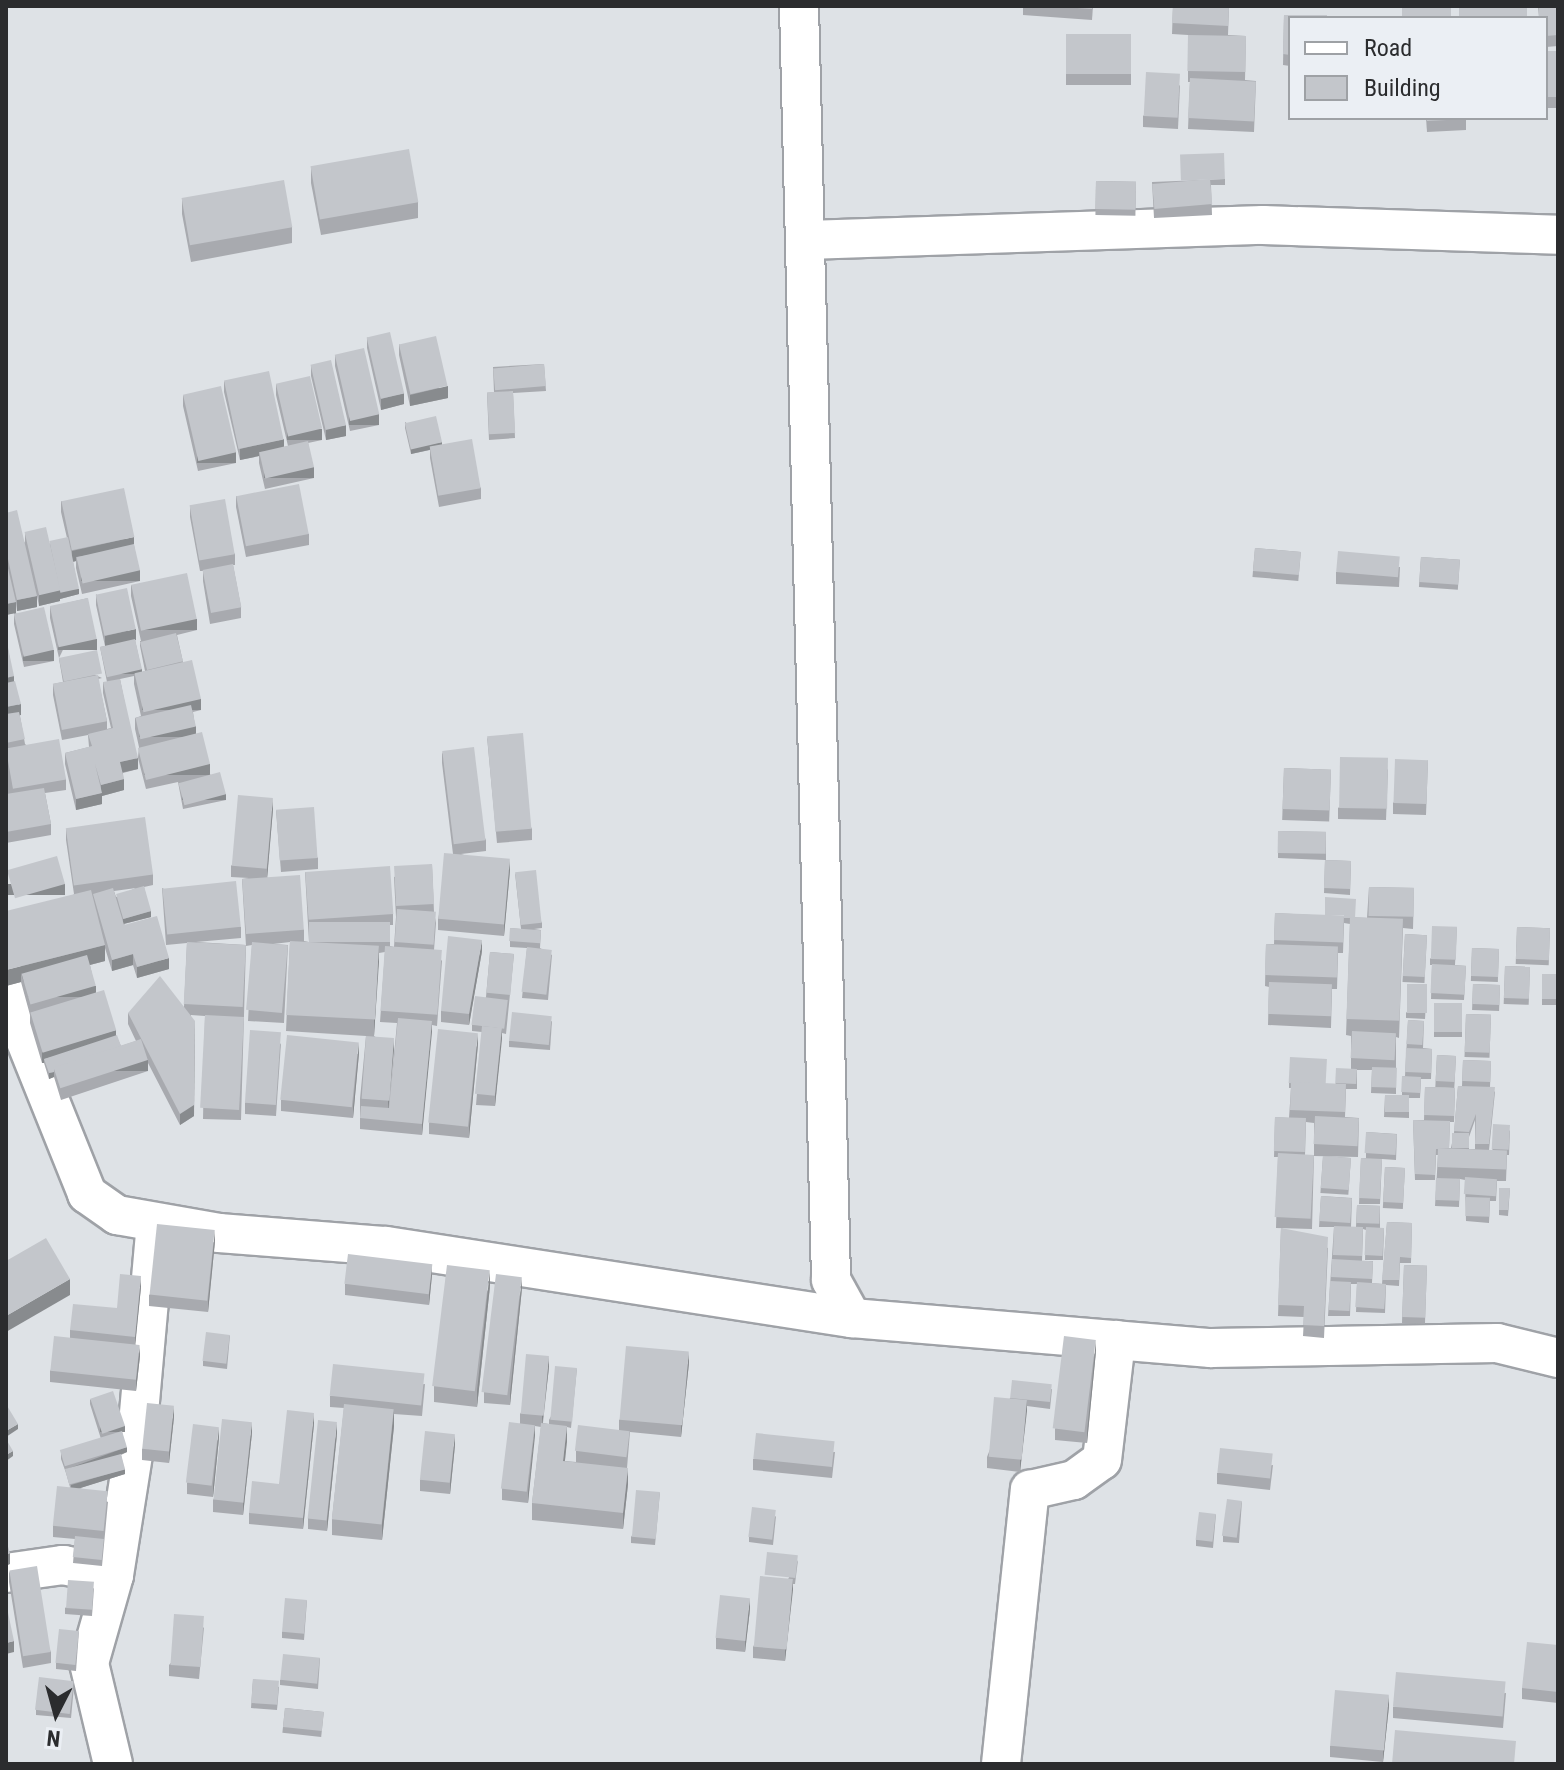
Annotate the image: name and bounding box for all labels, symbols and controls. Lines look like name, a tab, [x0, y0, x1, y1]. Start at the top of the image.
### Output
legend	[1288, 16, 1548, 120]
text: Road	[1364, 34, 1412, 62]
text: Building	[1364, 74, 1441, 102]
north arrow	[16, 1674, 96, 1754]
text: N	[45, 1725, 61, 1752]

